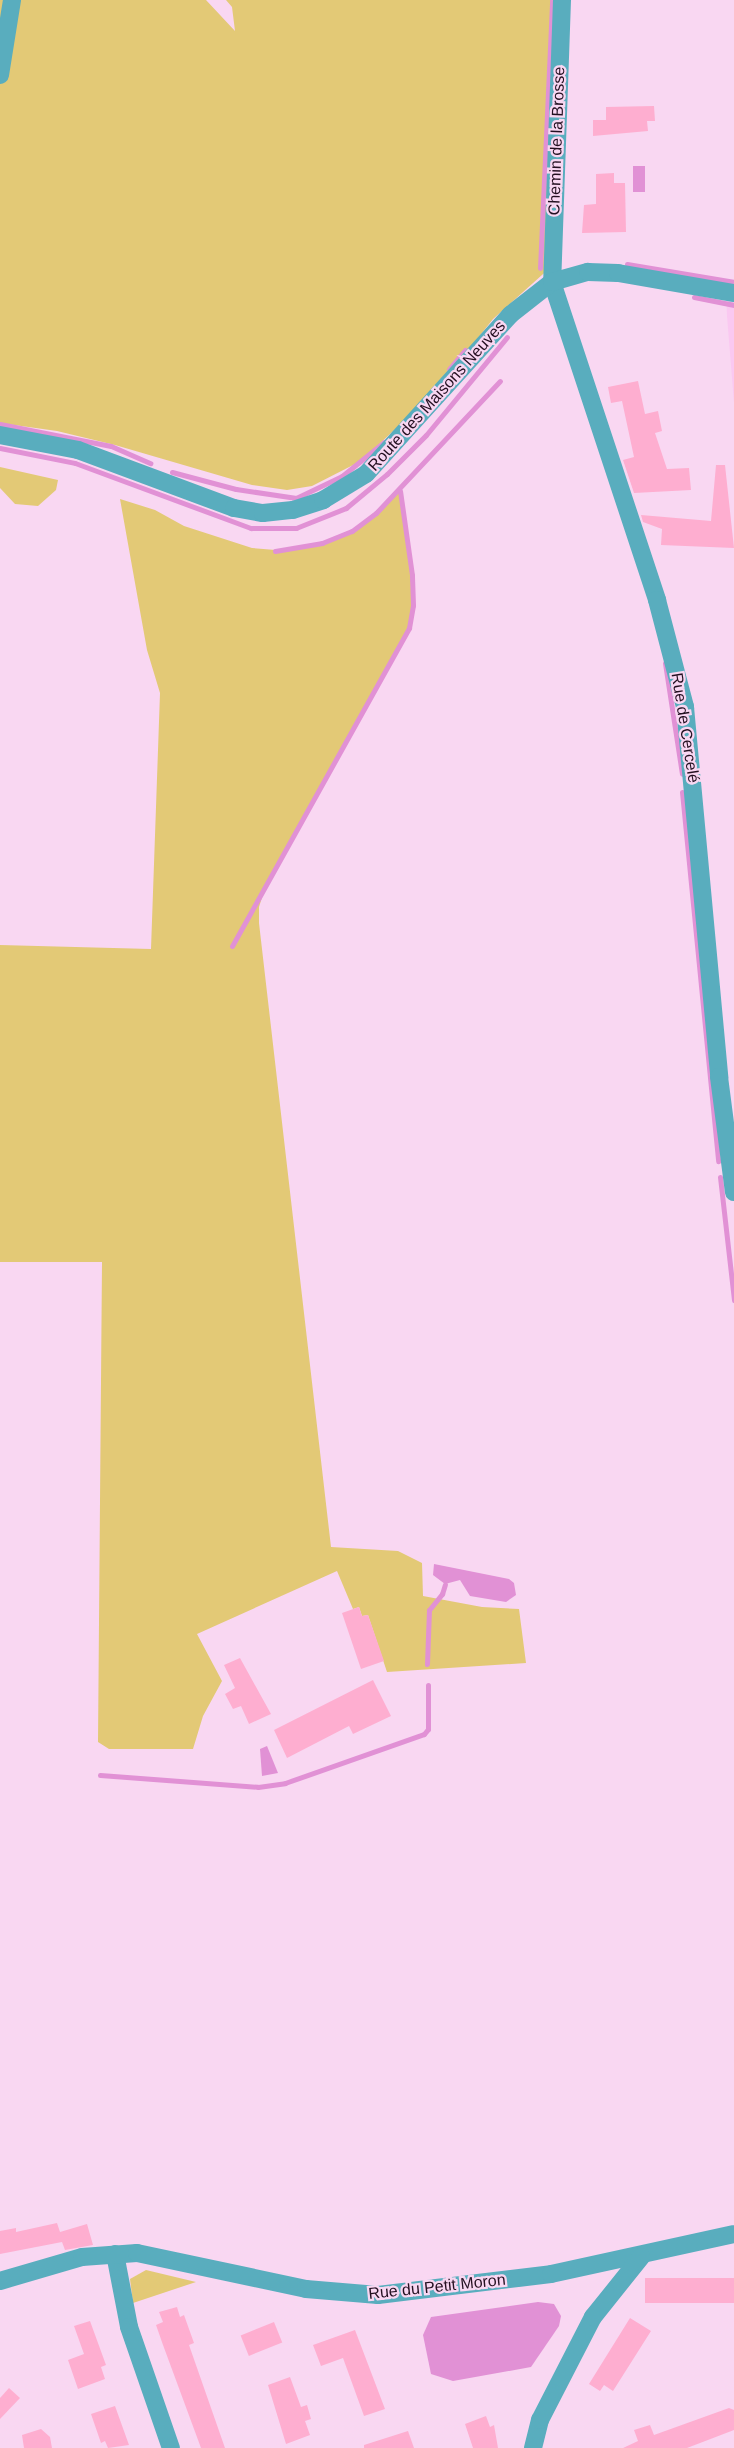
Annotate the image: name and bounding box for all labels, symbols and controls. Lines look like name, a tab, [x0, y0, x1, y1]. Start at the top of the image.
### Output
street label: Chemin de la Brosse	[545, 66, 569, 216]
street label: Route des Maisons Neuves	[364, 317, 510, 475]
street label: Rue de Cercelé	[667, 672, 703, 784]
street label: Rue du Petit Moron	[367, 2270, 507, 2304]

